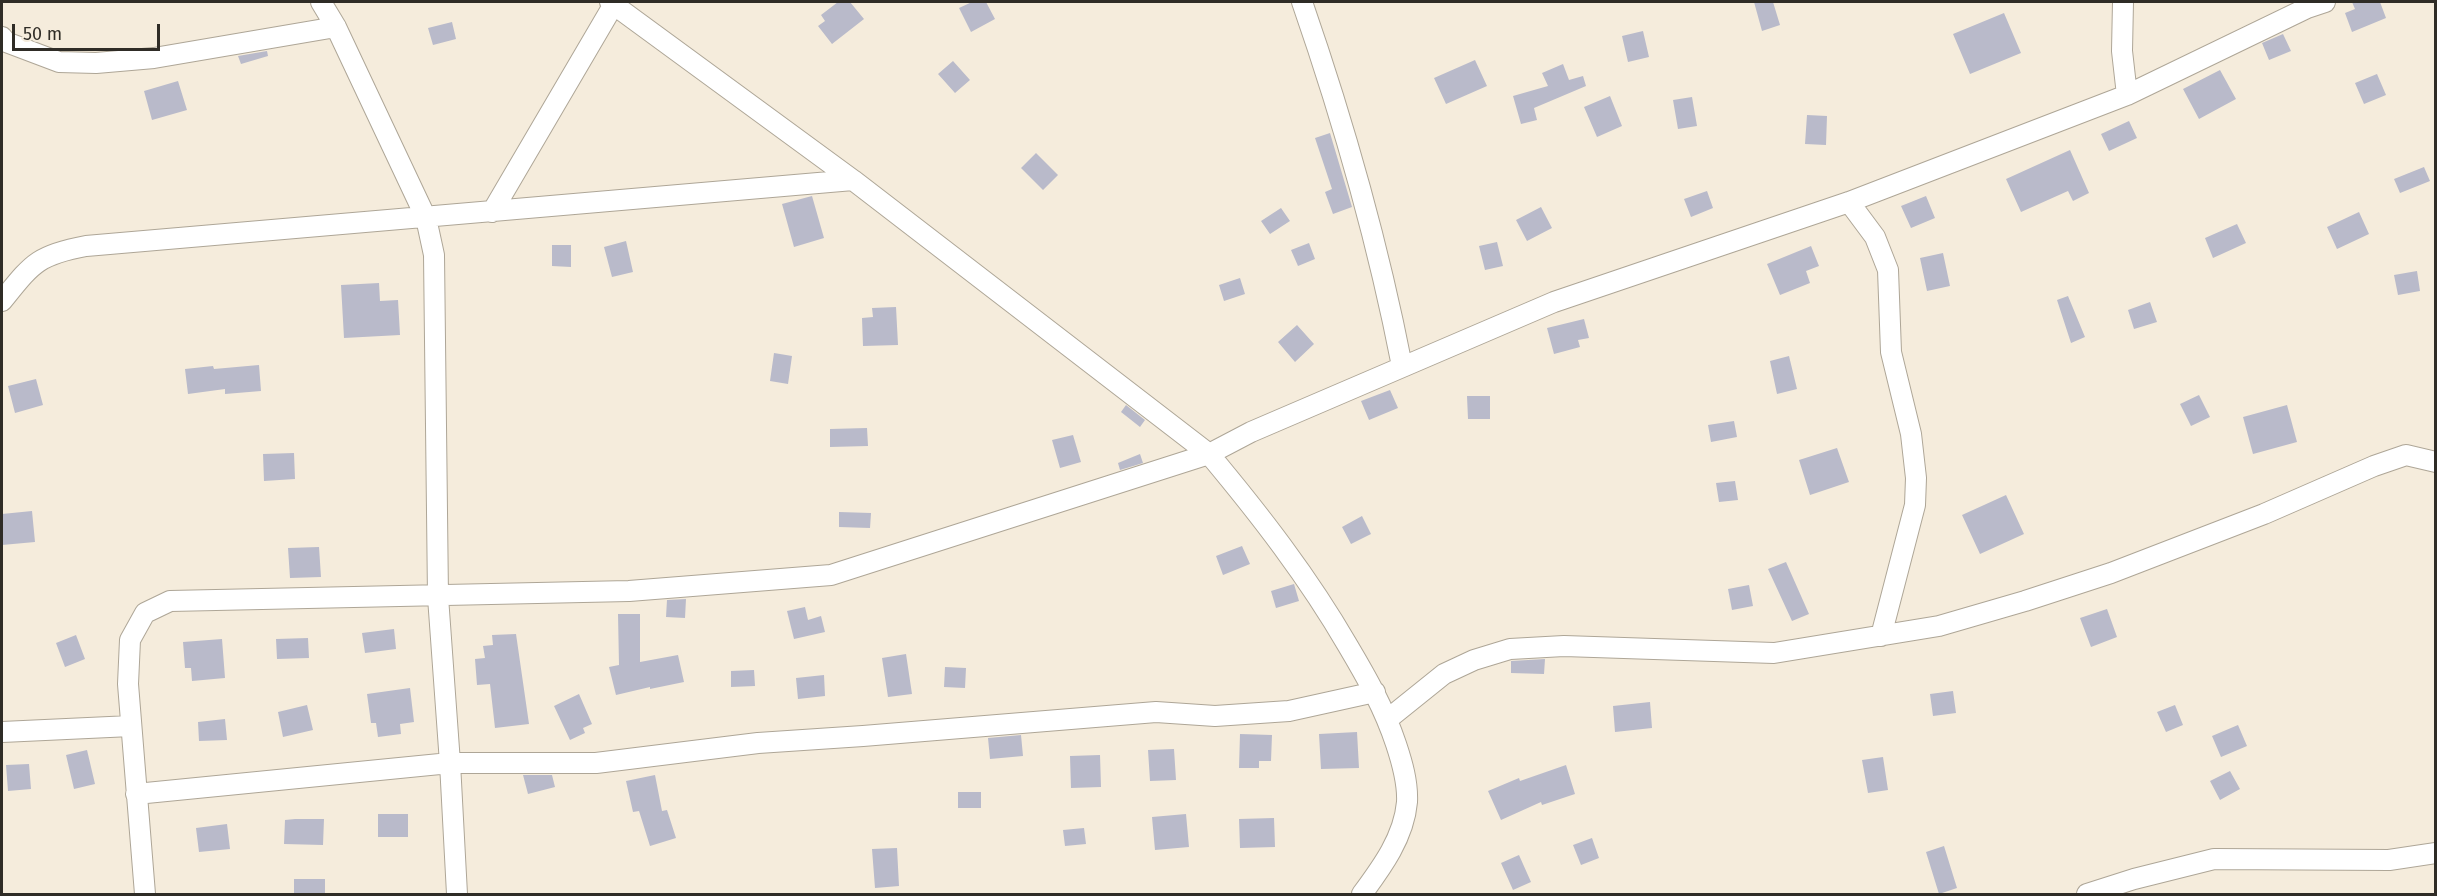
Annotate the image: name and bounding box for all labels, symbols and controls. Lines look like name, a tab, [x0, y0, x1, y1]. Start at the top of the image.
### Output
scale bar	[15, 12, 164, 50]
text: 50 m	[23, 23, 62, 45]

